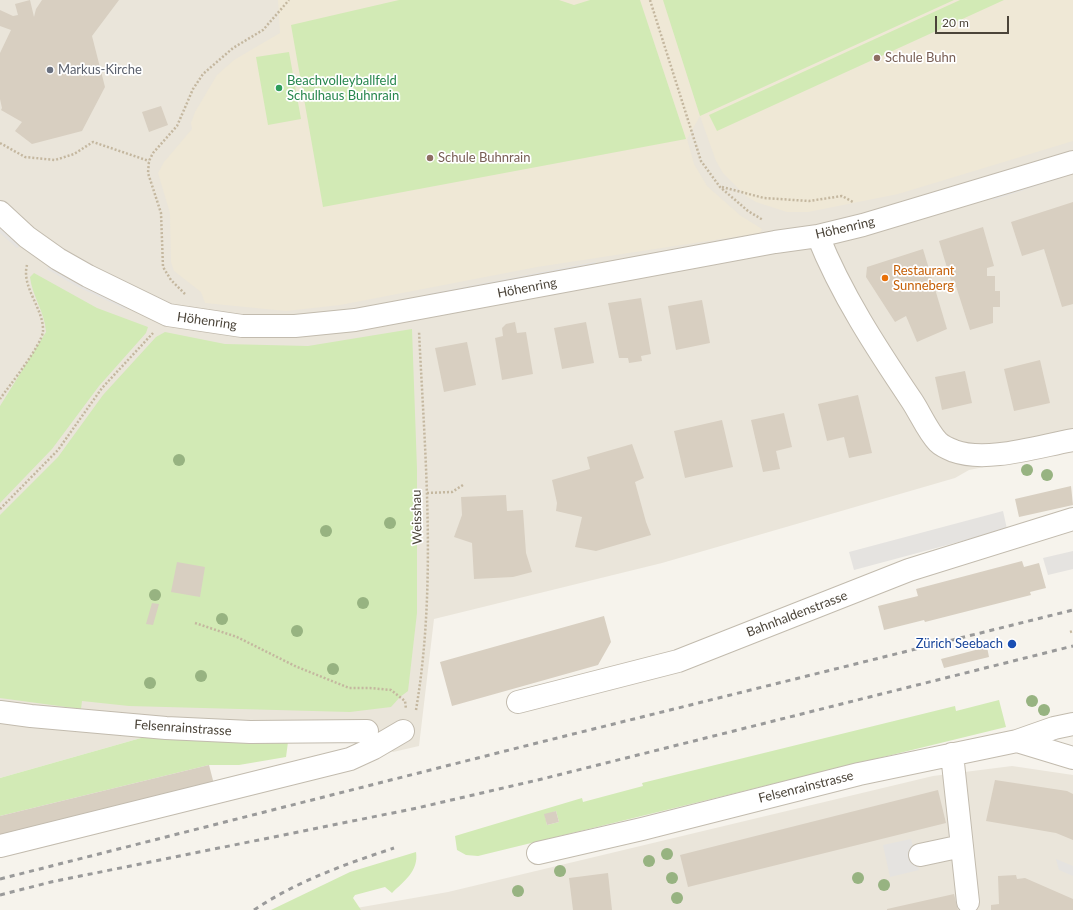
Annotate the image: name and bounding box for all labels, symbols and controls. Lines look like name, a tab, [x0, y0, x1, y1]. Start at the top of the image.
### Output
scale bar	[937, 8, 1011, 34]
text: 20 m	[942, 15, 969, 30]
place label: Schule Buhn	[885, 50, 956, 66]
marker: Schule Buhn	[872, 53, 882, 63]
place label: Markus-Kirche	[58, 62, 142, 78]
marker: Markus-Kirche	[45, 65, 55, 75]
place label: Beachvolleyballfeld Schulhaus Buhnrain	[287, 73, 399, 104]
marker: Beachvolleyballfeld Schulhaus Buhnrain	[274, 83, 284, 93]
place label: Schule Buhnrain	[438, 150, 530, 166]
marker: Schule Buhnrain	[425, 153, 435, 163]
street label: Höhenring	[814, 214, 876, 242]
place label: Restaurant Sunneberg	[893, 263, 954, 294]
marker: Restaurant Sunneberg	[880, 273, 890, 283]
street label: Höhenring	[496, 275, 558, 301]
street label: Höhenring	[176, 309, 238, 333]
street label: Weisshau	[409, 489, 425, 545]
street label: Bahnhaldenstrasse	[744, 588, 850, 640]
place label: Zürich Seebach	[916, 636, 1003, 652]
marker: Zürich Seebach	[1006, 638, 1018, 650]
street label: Felsenrainstrasse	[134, 717, 232, 739]
street label: Felsenrainstrasse	[757, 768, 855, 806]

